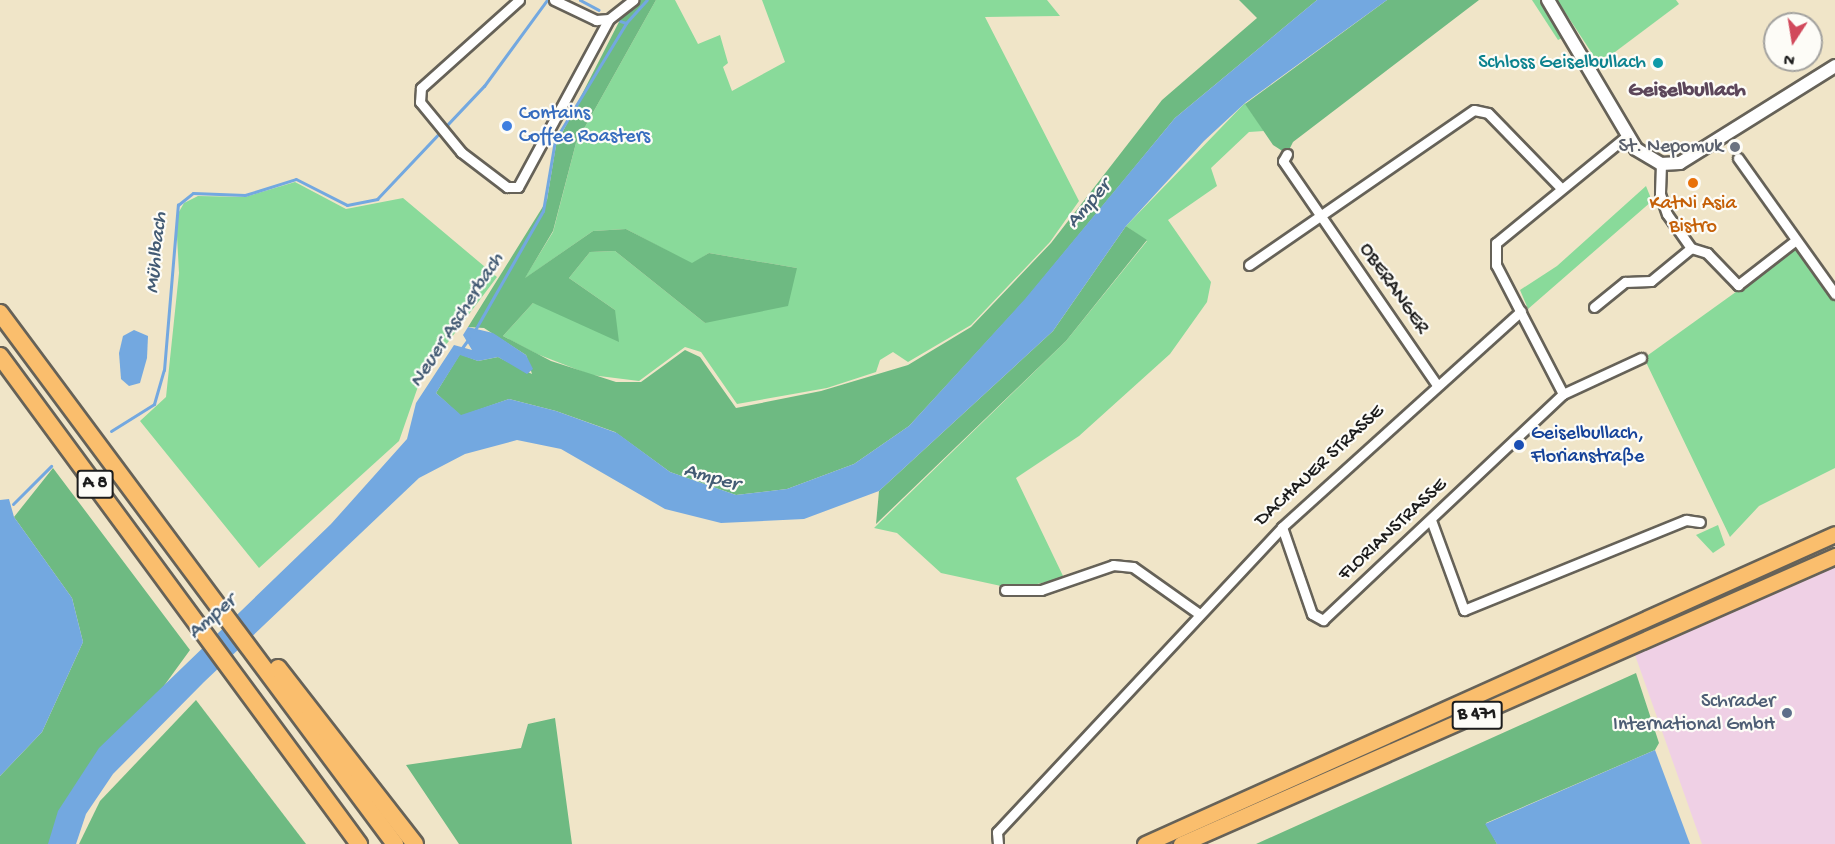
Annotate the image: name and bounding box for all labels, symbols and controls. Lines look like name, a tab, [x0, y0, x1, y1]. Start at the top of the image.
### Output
north arrow	[1763, 12, 1823, 72]
text: N	[1782, 48, 1797, 69]
place label: Schloss Geiselbullach	[1478, 51, 1646, 75]
marker: Schloss Geiselbullach	[1651, 56, 1665, 70]
district label: Geiselbullach	[1628, 79, 1746, 105]
place label: Contains Coffee Roasters	[519, 102, 650, 149]
marker: Contains Coffee Roasters	[500, 119, 514, 133]
place label: St. Nepomuk	[1618, 135, 1723, 159]
marker: St. Nepomuk	[1728, 140, 1742, 154]
water label: Amper	[1062, 176, 1118, 234]
marker: KatNi Asia Bistro	[1686, 176, 1700, 190]
place label: KatNi Asia Bistro	[1649, 192, 1737, 239]
water label: Mühlbach	[141, 211, 175, 295]
street label: OBERANGER	[1353, 239, 1433, 339]
water label: Neuer Ascherbach	[405, 249, 511, 393]
street label: DACHAUER STRASSE	[1250, 400, 1390, 532]
place label: Geiselbullach, Florianstraße	[1531, 422, 1644, 469]
marker: Geiselbullach, Florianstraße	[1512, 438, 1526, 452]
water label: Amper	[681, 459, 741, 499]
road number: A 8	[76, 469, 115, 499]
street label: FLORIANSTRASSE	[1334, 473, 1452, 587]
water label: Amper	[184, 590, 242, 646]
place label: Schrader International GmbH	[1613, 690, 1775, 737]
road number: B 471	[1452, 700, 1502, 730]
marker: Schrader International GmbH	[1780, 706, 1794, 720]

